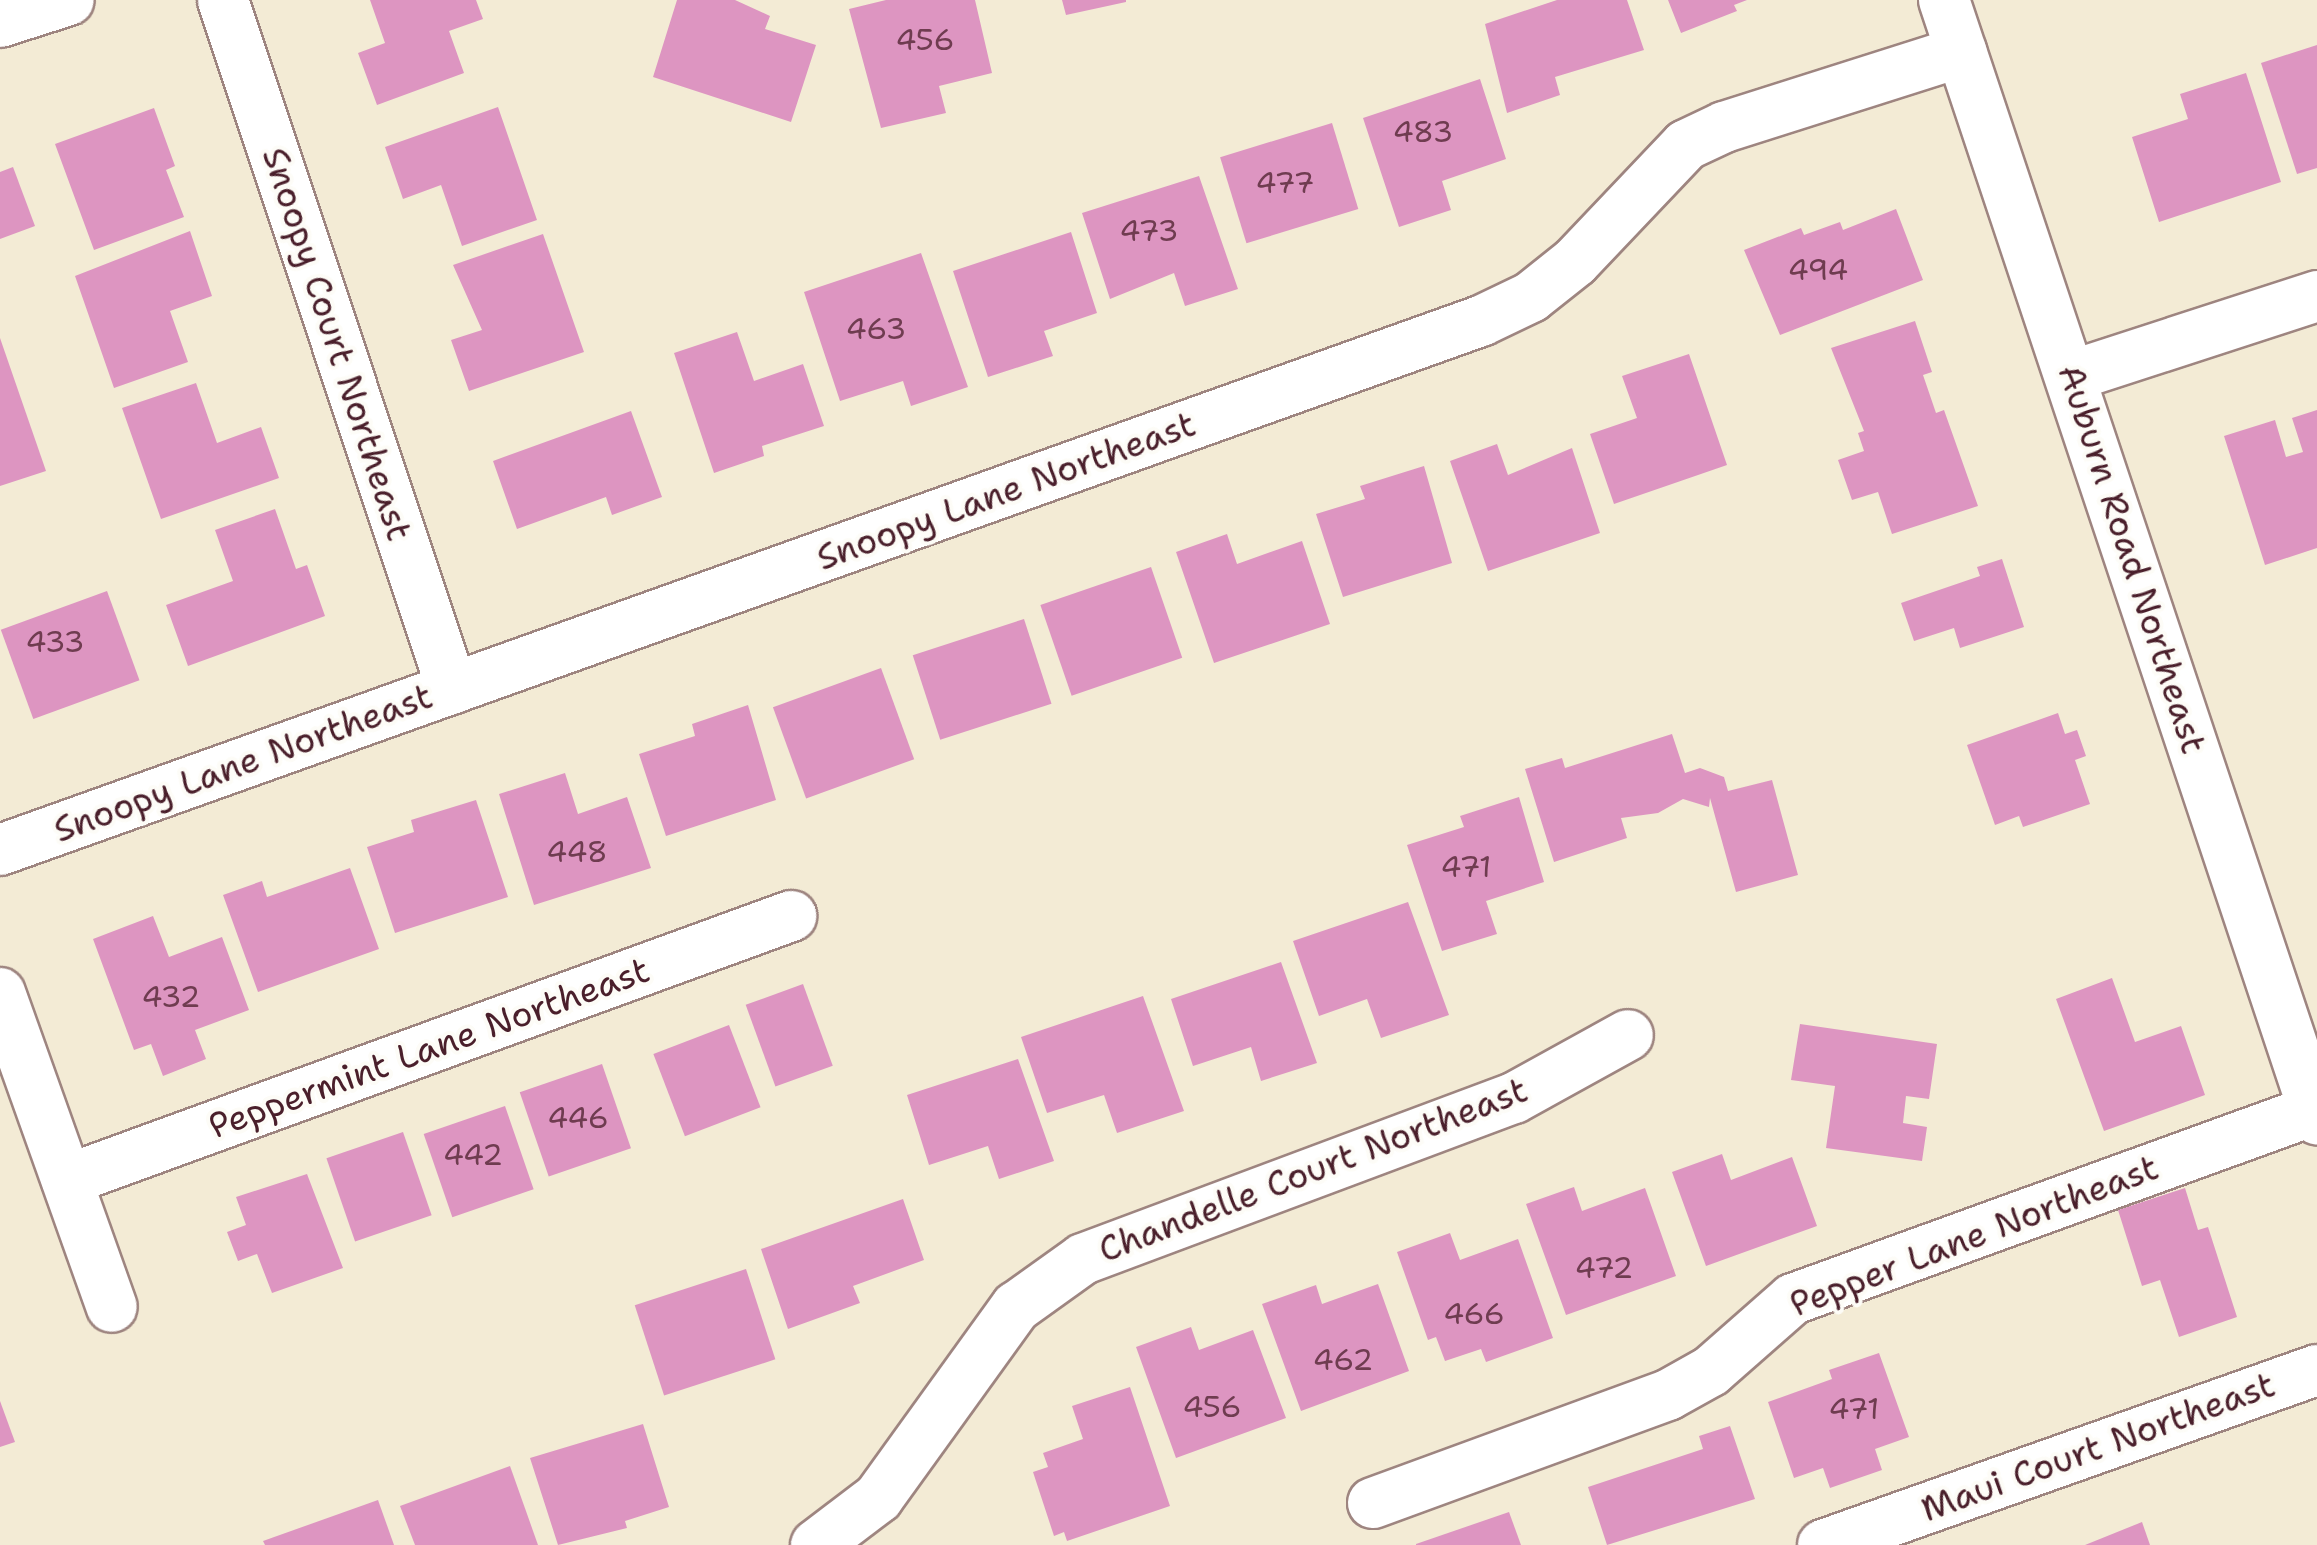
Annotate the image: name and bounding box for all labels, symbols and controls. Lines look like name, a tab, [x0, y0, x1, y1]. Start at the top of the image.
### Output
house number: 456	[895, 22, 955, 58]
house number: 483	[1393, 114, 1453, 150]
street label: Snoopy Court Northeast	[254, 142, 420, 546]
house number: 477	[1255, 165, 1315, 201]
house number: 473	[1120, 213, 1178, 249]
house number: 494	[1788, 252, 1848, 288]
house number: 463	[846, 311, 906, 347]
street label: Auburn Road Northeast	[2049, 359, 2215, 759]
street label: Snoopy Lane Northeast	[811, 403, 1201, 579]
house number: 433	[25, 624, 85, 660]
street label: Snoopy Lane Northeast	[48, 675, 438, 851]
house number: 448	[546, 834, 608, 870]
house number: 471	[1441, 849, 1491, 885]
street label: Peppermint Lane Northeast	[203, 949, 655, 1147]
house number: 432	[142, 979, 200, 1015]
street label: Chandelle Court Northeast	[1093, 1069, 1533, 1271]
house number: 446	[547, 1100, 609, 1136]
house number: 442	[443, 1137, 503, 1173]
street label: Pepper Lane Northeast	[1784, 1146, 2164, 1326]
house number: 472	[1575, 1250, 1633, 1286]
house number: 466	[1443, 1296, 1505, 1332]
house number: 462	[1313, 1342, 1373, 1378]
street label: Maui Court Northeast	[1916, 1363, 2280, 1531]
house number: 456	[1182, 1389, 1242, 1425]
house number: 471	[1829, 1391, 1879, 1427]

